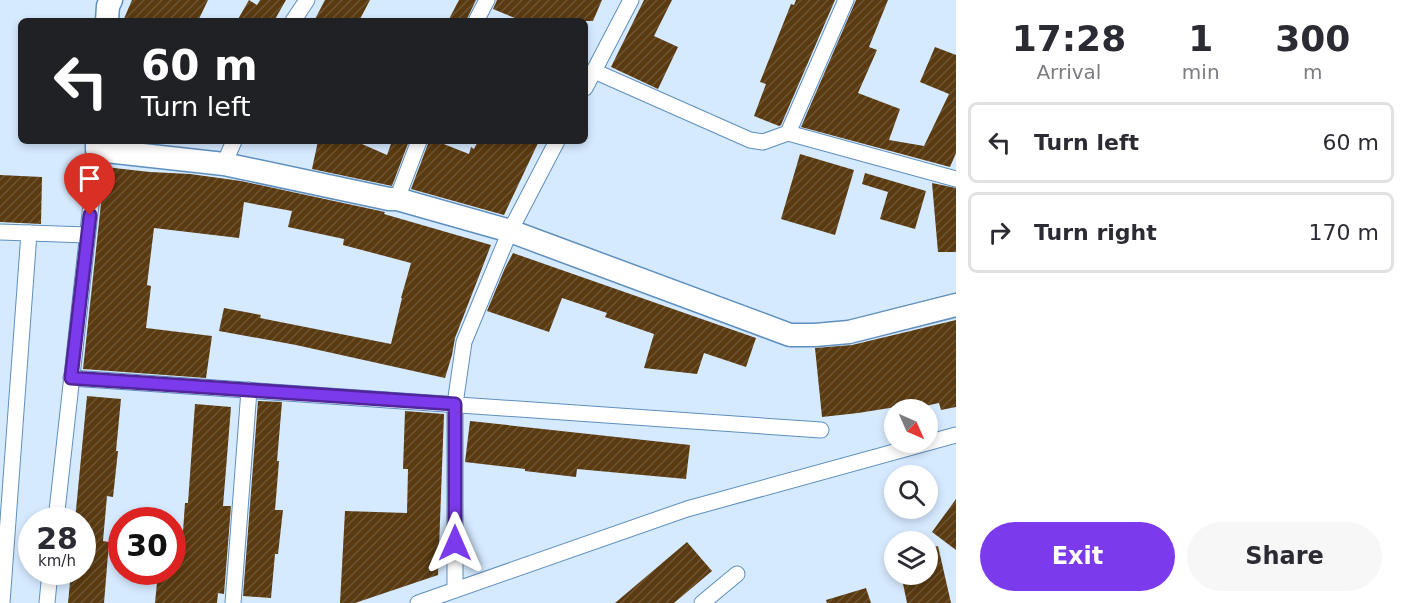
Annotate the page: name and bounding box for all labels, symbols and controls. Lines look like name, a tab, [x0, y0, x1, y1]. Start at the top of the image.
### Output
text: 17:28	[1012, 18, 1126, 59]
text: 1	[1188, 18, 1213, 59]
text: 300	[1275, 18, 1350, 59]
text: 60 m	[141, 41, 258, 90]
icon: left	[42, 42, 120, 120]
text: Arrival	[1036, 60, 1101, 84]
text: min	[1182, 60, 1220, 84]
text: m	[1303, 60, 1323, 84]
text: Turn left	[141, 91, 251, 122]
icon: left	[983, 126, 1016, 159]
text: Turn left	[1034, 130, 1139, 155]
text: 60 m	[1323, 130, 1379, 155]
pin	[64, 153, 115, 215]
icon: arrive	[73, 162, 106, 195]
icon: right	[983, 216, 1016, 249]
text: Turn right	[1034, 220, 1157, 245]
text: 170 m	[1309, 220, 1379, 245]
north arrow	[884, 399, 938, 453]
map controls	[884, 399, 938, 585]
button: search	[884, 465, 938, 519]
speed limit sign: 30	[108, 507, 186, 585]
position arrow	[423, 511, 487, 575]
text: 28	[36, 521, 78, 556]
button: Exit	[980, 522, 1175, 591]
button: Share	[1187, 522, 1382, 591]
button: layers	[884, 531, 938, 585]
text: km/h	[38, 552, 76, 570]

